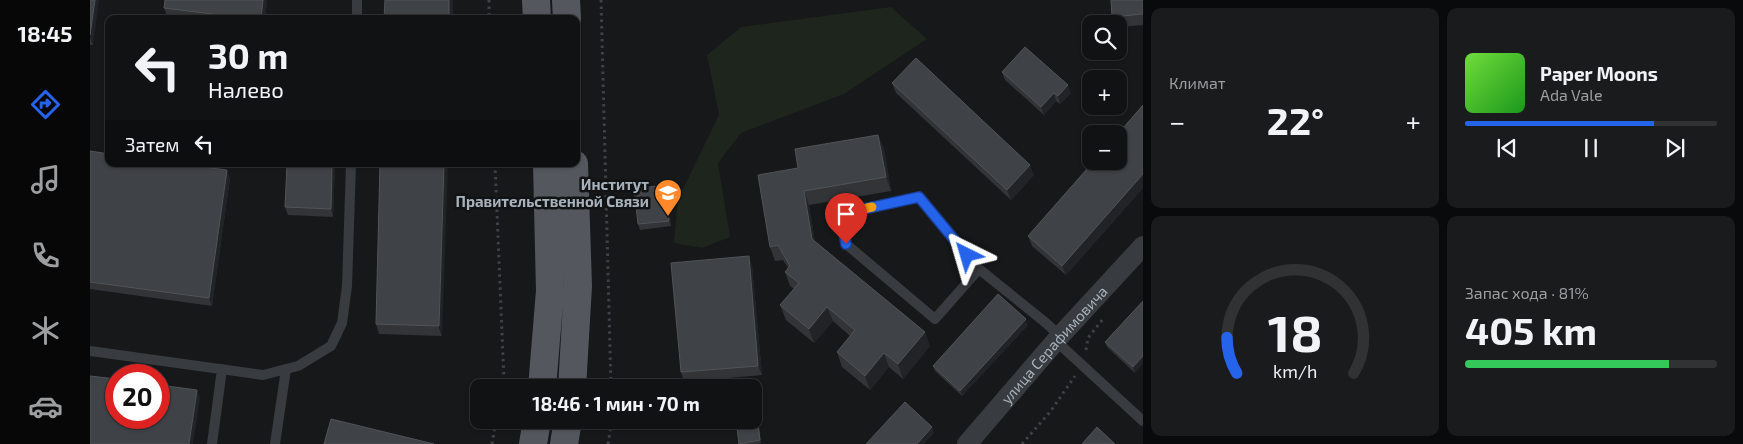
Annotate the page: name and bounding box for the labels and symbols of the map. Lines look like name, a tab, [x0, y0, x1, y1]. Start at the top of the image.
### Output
place label: Институт Правительственной Связи	[455, 175, 649, 210]
school or university icon: Институт Правительственной Связи	[653, 178, 683, 217]
pin	[825, 193, 867, 244]
position arrow	[940, 228, 992, 280]
street label: улица Серафимовича	[997, 282, 1111, 408]
speed limit sign: 20	[105, 364, 170, 429]

